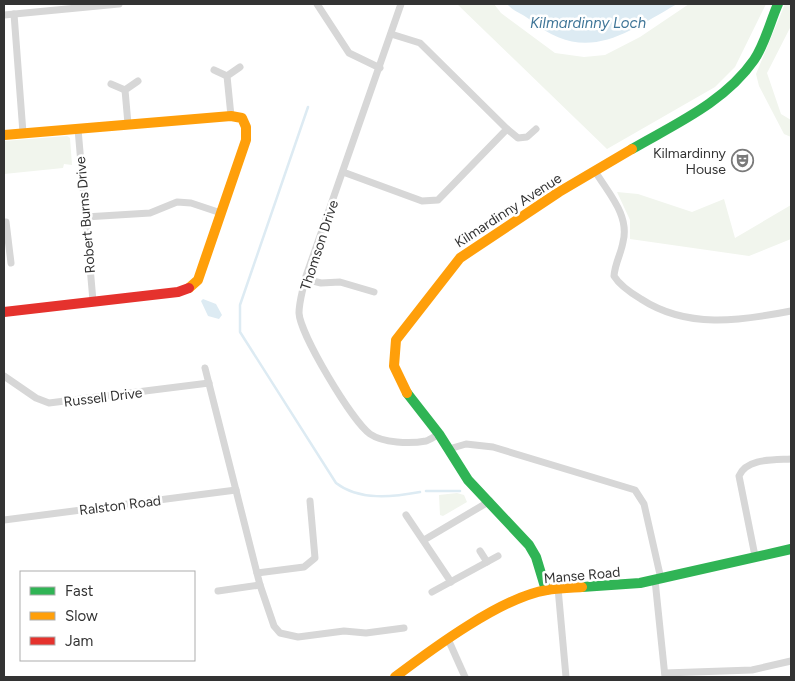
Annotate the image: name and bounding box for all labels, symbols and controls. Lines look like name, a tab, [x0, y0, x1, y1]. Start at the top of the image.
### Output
water label: Kilmardinny Loch	[530, 14, 646, 32]
place label: Kilmardinny House	[653, 145, 727, 178]
theatre icon: Kilmardinny House	[730, 149, 754, 173]
street label: Robert Burns Drive	[72, 155, 99, 274]
street label: Kilmardinny Avenue	[452, 169, 565, 251]
street label: Thomson Drive	[297, 198, 342, 292]
street label: Russell Drive	[63, 384, 144, 411]
street label: Ralston Road	[78, 492, 162, 519]
street label: Manse Road	[543, 564, 621, 587]
legend	[20, 571, 195, 661]
text: Fast	[65, 582, 94, 600]
text: Slow	[65, 607, 98, 625]
text: Jam	[65, 632, 93, 650]

